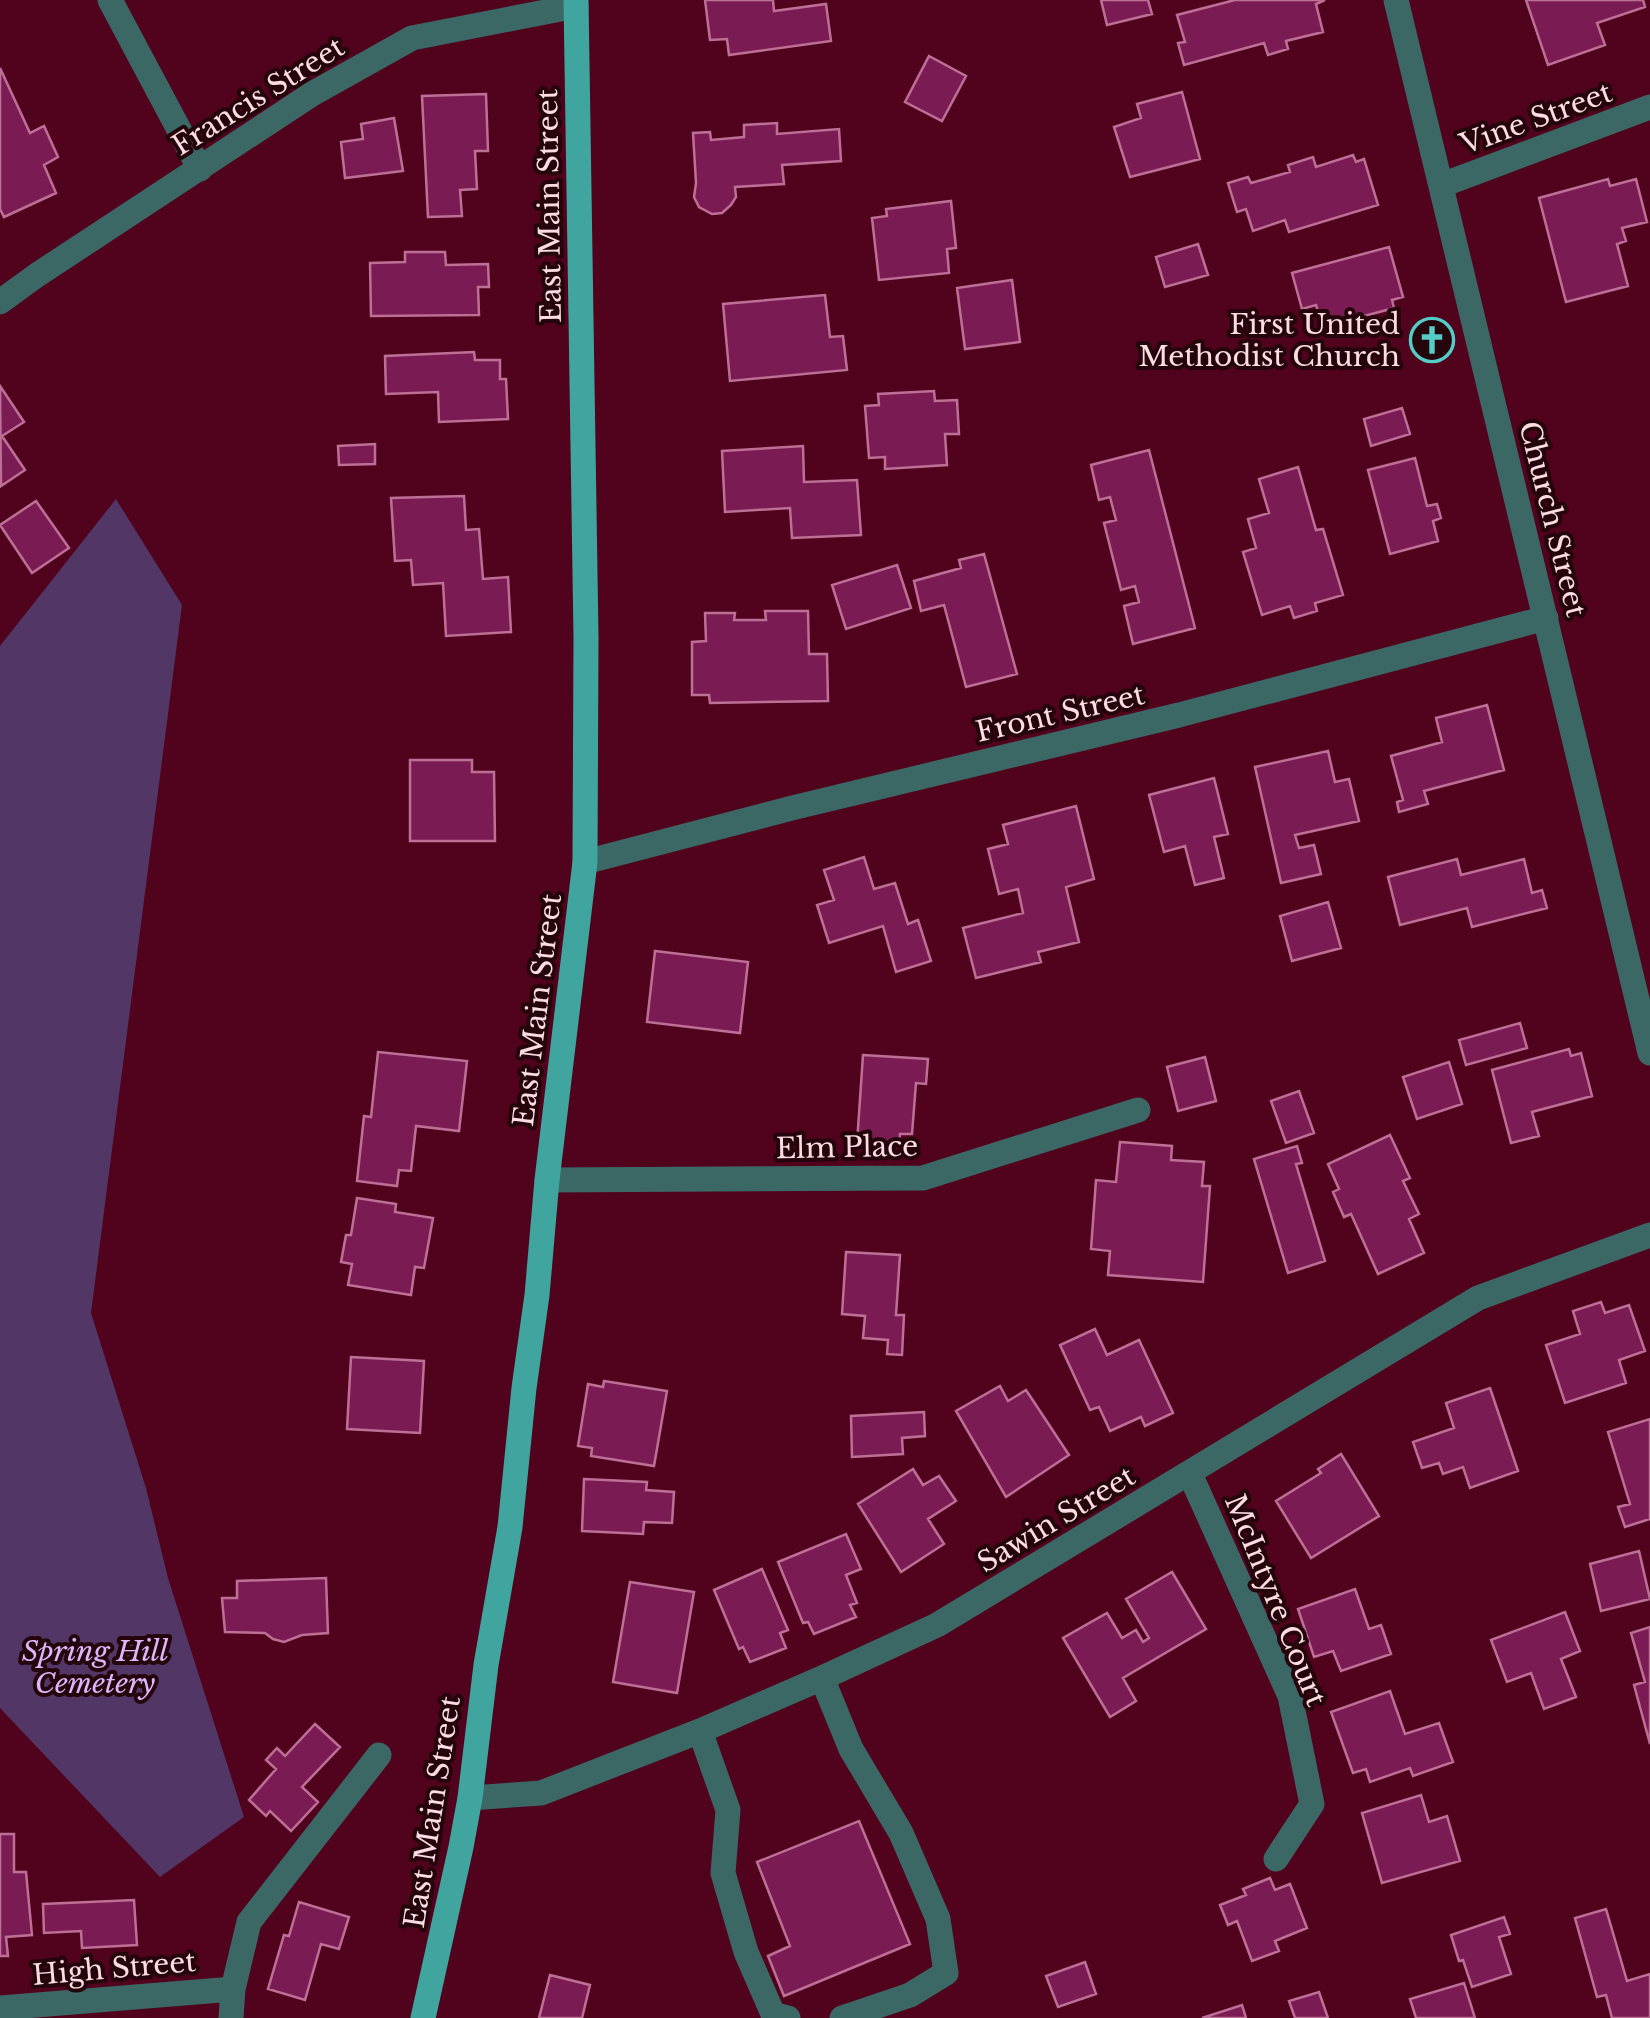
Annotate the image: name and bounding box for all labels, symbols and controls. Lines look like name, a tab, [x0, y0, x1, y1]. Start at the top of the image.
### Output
street label: Francis Street	[166, 29, 351, 163]
street label: Vine Street	[1455, 75, 1617, 162]
street label: East Main Street	[530, 88, 569, 323]
place label: First United Methodist Church	[1138, 307, 1400, 374]
church icon: First United Methodist Church	[1409, 317, 1455, 363]
street label: Church Street	[1511, 418, 1594, 621]
street label: Front Street	[972, 677, 1148, 750]
street label: East Main Street	[506, 891, 569, 1128]
street label: Elm Place	[776, 1129, 919, 1166]
street label: Sawin Street	[971, 1458, 1142, 1580]
street label: McIntyre Court	[1217, 1489, 1334, 1711]
park label: Spring Hill Cemetery	[22, 1634, 169, 1701]
street label: East Main Street	[397, 1693, 468, 1931]
street label: High Street	[31, 1944, 198, 1993]

